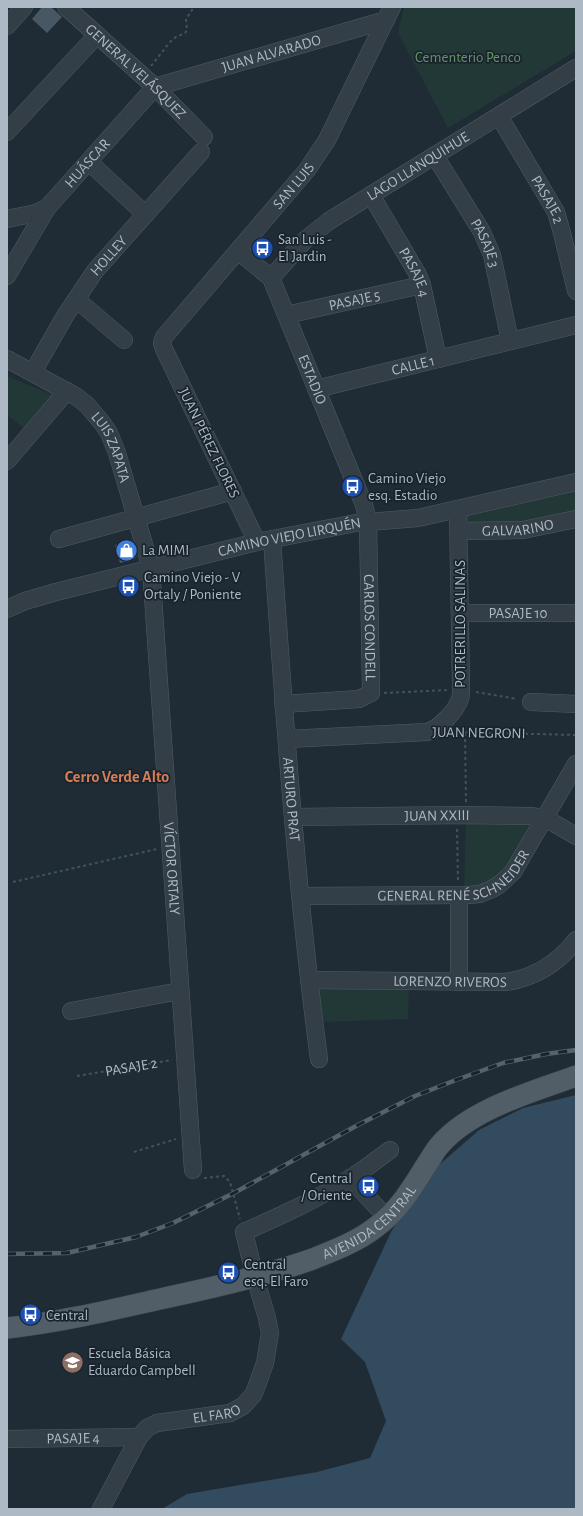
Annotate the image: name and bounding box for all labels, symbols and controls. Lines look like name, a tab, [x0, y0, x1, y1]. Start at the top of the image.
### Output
street label: GENERAL VELÁSQUEZ	[83, 21, 189, 122]
street label: JUAN ALVARADO	[220, 32, 322, 75]
park label: Cementerio Penco	[415, 50, 521, 65]
street label: LAGO LLANQUIHUE	[364, 129, 471, 203]
street label: HUÁSCAR	[62, 136, 113, 190]
street label: SAN LUIS	[270, 160, 317, 212]
street label: PASAJE 2	[529, 173, 566, 225]
street label: PASAJE 3	[468, 216, 502, 269]
place label: San Luis - El Jardin	[278, 232, 332, 264]
street label: HOLLEY	[87, 233, 130, 278]
bus stop icon: San Luis - El Jardin	[250, 235, 276, 261]
street label: PASAJE 4	[396, 245, 432, 298]
street label: PASAJE 5	[327, 287, 381, 313]
street label: ESTADIO	[296, 352, 329, 406]
street label: CALLE 1	[390, 353, 436, 378]
street label: JUAN PÉREZ FLORES	[176, 385, 244, 500]
street label: LUIS ZAPATA	[89, 409, 133, 485]
place label: Camino Viejo esq. Estadio	[368, 471, 446, 503]
bus stop icon: Camino Viejo esq. Estadio	[340, 474, 366, 500]
street label: CAMINO VIEJO LIRQUÉN	[217, 515, 362, 559]
street label: GALVARINO	[482, 516, 555, 538]
shop icon: La MIMI	[113, 537, 139, 563]
place label: La MIMI	[142, 543, 189, 558]
street label: POTRERILLO SALINAS	[453, 560, 468, 688]
place label: Camino Viejo - V Ortaly / Poniente	[144, 570, 241, 602]
bus stop icon: Camino Viejo - V Ortaly / Poniente	[116, 573, 142, 599]
street label: CARLOS CONDELL	[361, 574, 378, 682]
street label: PASAJE 10	[489, 606, 548, 621]
street label: JUAN NEGRONI	[432, 725, 526, 741]
street label: ARTURO PRAT	[280, 756, 303, 843]
district label: Cerro Verde Alto	[65, 769, 169, 785]
street label: JUAN XXIII	[404, 807, 470, 823]
street label: VÍCTOR ORTALY	[161, 822, 183, 916]
street label: GENERAL RENÉ SCHNEIDER	[377, 847, 532, 903]
street label: LORENZO RIVEROS	[393, 973, 507, 990]
street label: PASAJE 2	[104, 1055, 159, 1079]
place label: Central / Oriente	[301, 1171, 352, 1203]
bus stop icon: Central / Oriente	[355, 1174, 381, 1200]
street label: AVENIDA CENTRAL	[320, 1182, 419, 1262]
place label: Central esq. El Faro	[244, 1257, 308, 1289]
bus stop icon: Central esq. El Faro	[215, 1260, 241, 1286]
bus stop icon: Central	[18, 1302, 44, 1328]
place label: Central	[46, 1308, 88, 1323]
place label: Escuela Básica Eduardo Campbell	[88, 1346, 196, 1378]
school or university icon: Escuela Básica Eduardo Campbell	[59, 1349, 85, 1375]
street label: EL FARO	[192, 1401, 243, 1426]
street label: PASAJE 4	[46, 1430, 100, 1446]

